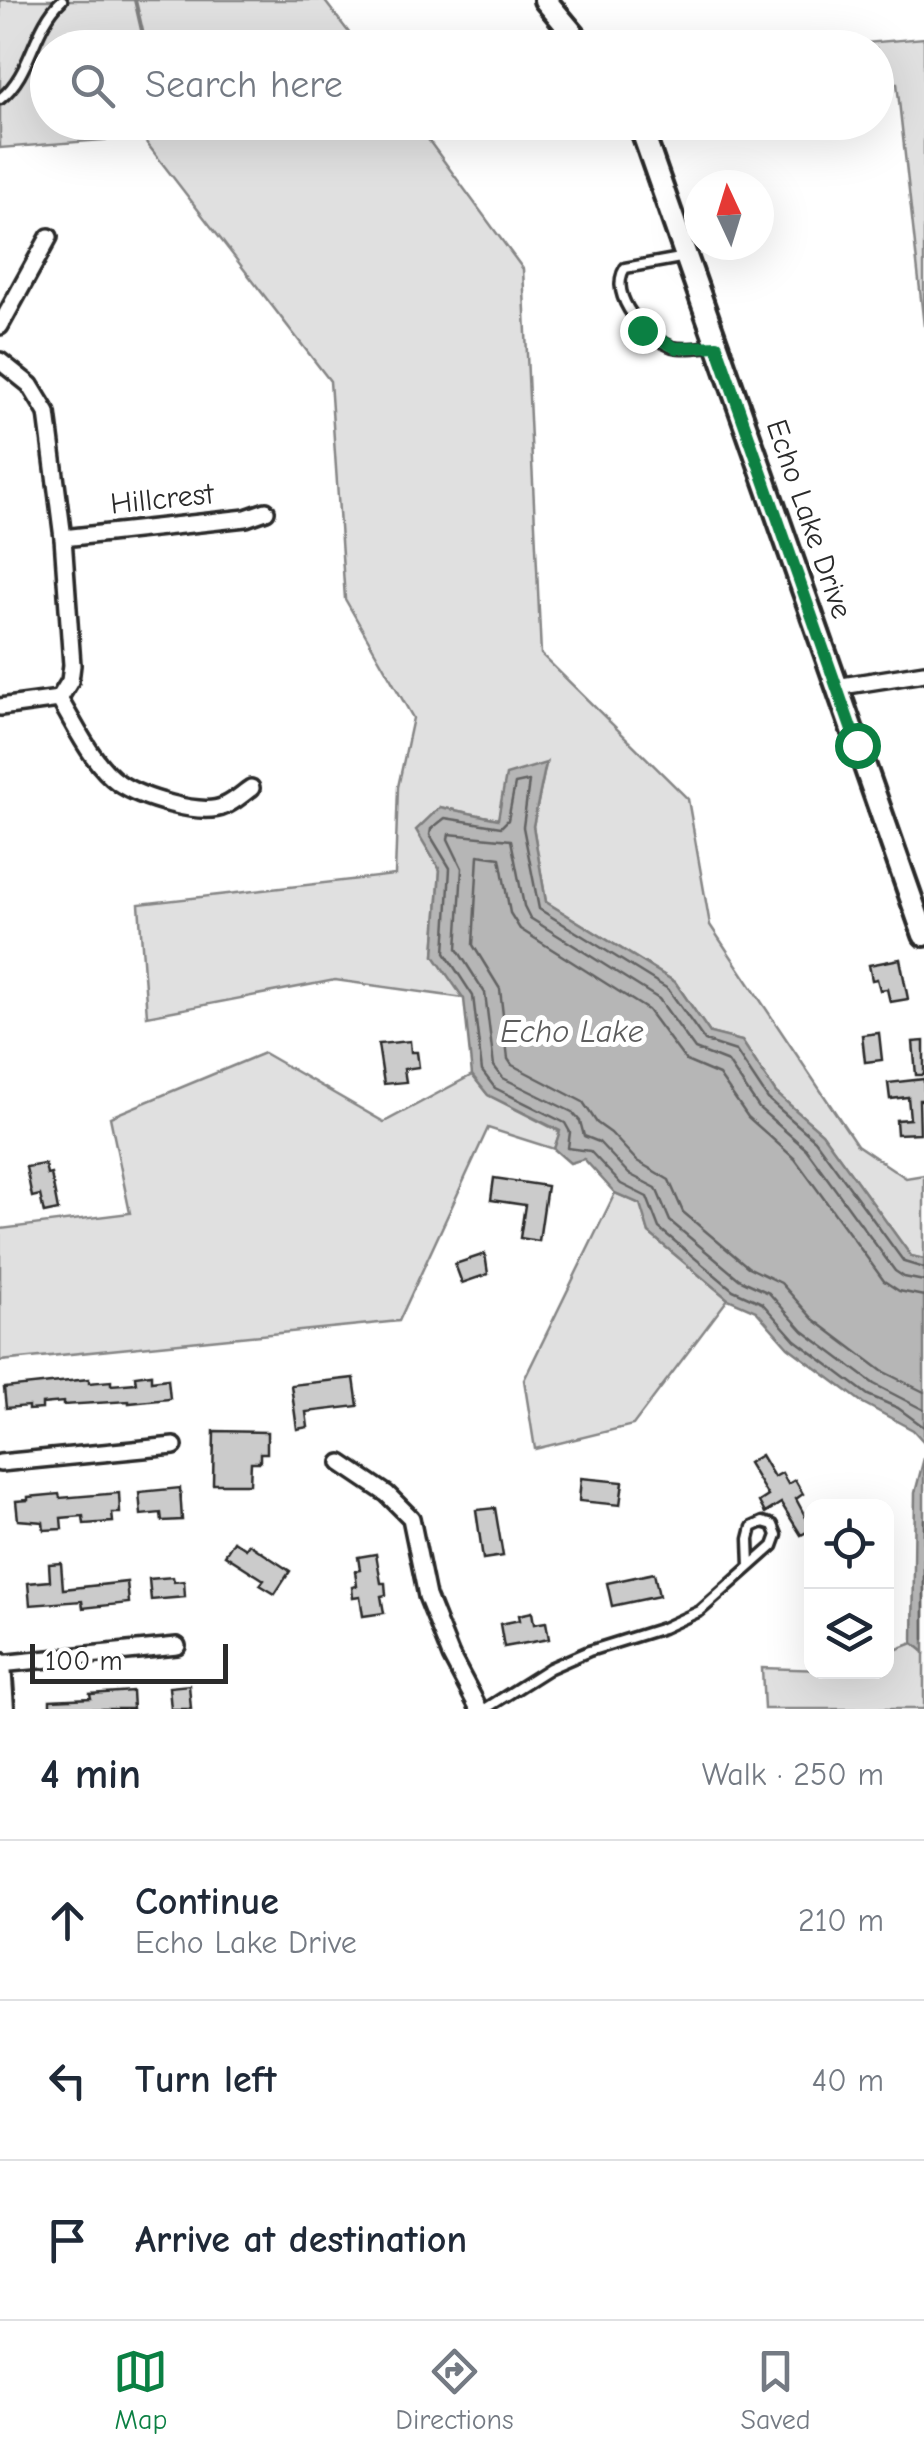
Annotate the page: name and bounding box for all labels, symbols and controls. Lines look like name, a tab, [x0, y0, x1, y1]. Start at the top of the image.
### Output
search box	[30, 30, 894, 140]
icon: search	[65, 58, 120, 113]
text: Search here	[145, 63, 343, 107]
north arrow	[684, 170, 774, 260]
route end	[620, 308, 666, 354]
street label: Echo Lake Drive	[759, 415, 859, 623]
street label: Hillcrest	[109, 476, 217, 522]
route start	[835, 723, 881, 769]
water label: Echo Lake	[500, 1013, 644, 1050]
map controls	[804, 1499, 894, 1679]
button: locate	[804, 1499, 894, 1589]
button: layers	[804, 1589, 894, 1679]
scale bar	[30, 1639, 228, 1684]
text: 100 m	[45, 1645, 123, 1677]
text: 4 min	[40, 1750, 141, 1799]
text: Walk · 250 m	[702, 1756, 884, 1793]
text: Continue	[135, 1880, 279, 1924]
icon: ahead	[40, 1893, 95, 1948]
text: 210 m	[798, 1902, 884, 1939]
text: Echo Lake Drive	[135, 1924, 357, 1961]
icon: left	[40, 2053, 95, 2108]
text: Turn left	[135, 2058, 276, 2102]
text: 40 m	[812, 2062, 884, 2099]
icon: arrive	[40, 2213, 95, 2268]
text: Arrive at destination	[135, 2218, 467, 2262]
tab: Map	[113, 2344, 168, 2436]
tab: Directions	[395, 2344, 514, 2436]
tab: Saved	[741, 2344, 811, 2436]

